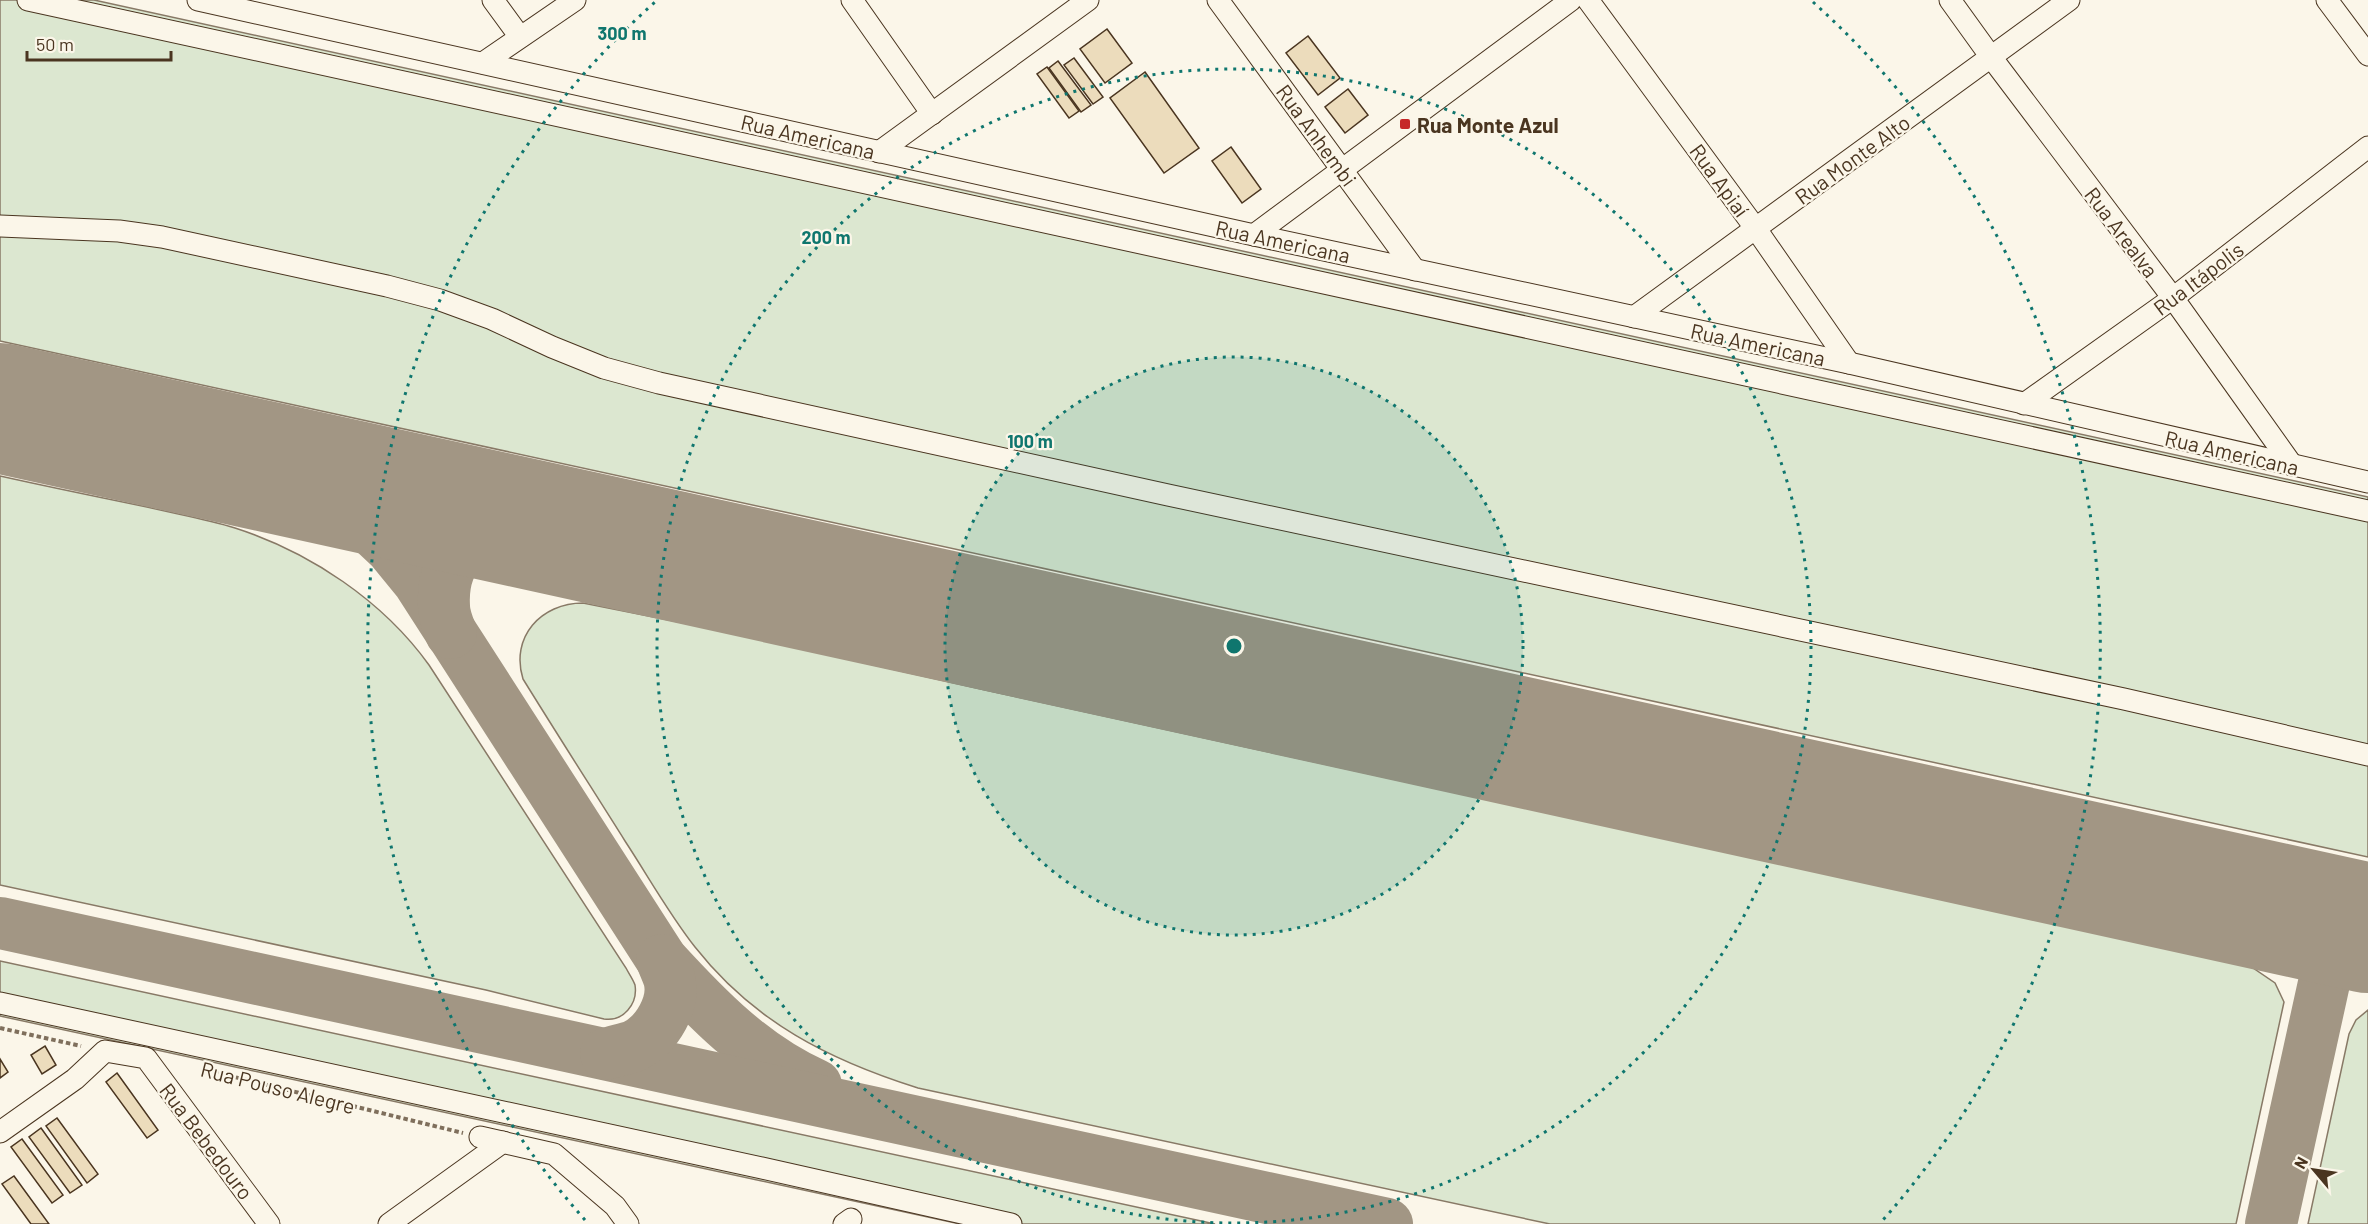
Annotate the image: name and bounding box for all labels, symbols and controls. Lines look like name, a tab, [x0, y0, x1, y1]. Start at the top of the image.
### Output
text: 300 m	[598, 22, 646, 44]
scale bar	[27, 24, 171, 62]
text: 50 m	[36, 33, 74, 55]
street label: Rua Anhembi	[1272, 79, 1362, 191]
street label: Rua Americana	[738, 108, 878, 164]
street label: Rua Monte Alto	[1790, 109, 1914, 209]
place label: Rua Monte Azul	[1417, 112, 1559, 137]
marker: Rua Monte Azul	[1398, 117, 1412, 131]
street label: Rua Apiaí	[1685, 139, 1755, 222]
street label: Rua Arealva	[2080, 182, 2164, 282]
street label: Rua Americana	[1213, 215, 1353, 267]
text: 200 m	[801, 226, 851, 248]
street label: Rua Itápolis	[2148, 236, 2248, 320]
street label: Rua Americana	[1688, 318, 1828, 370]
street label: Rua Americana	[2162, 424, 2302, 480]
text: 100 m	[1007, 430, 1053, 452]
centre of rings	[1224, 636, 1244, 656]
street label: Rua Pouso Alegre	[198, 1056, 358, 1118]
street label: Rua Bebedouro	[155, 1078, 259, 1204]
north arrow	[2284, 1140, 2344, 1200]
text: N	[2290, 1153, 2311, 1172]

